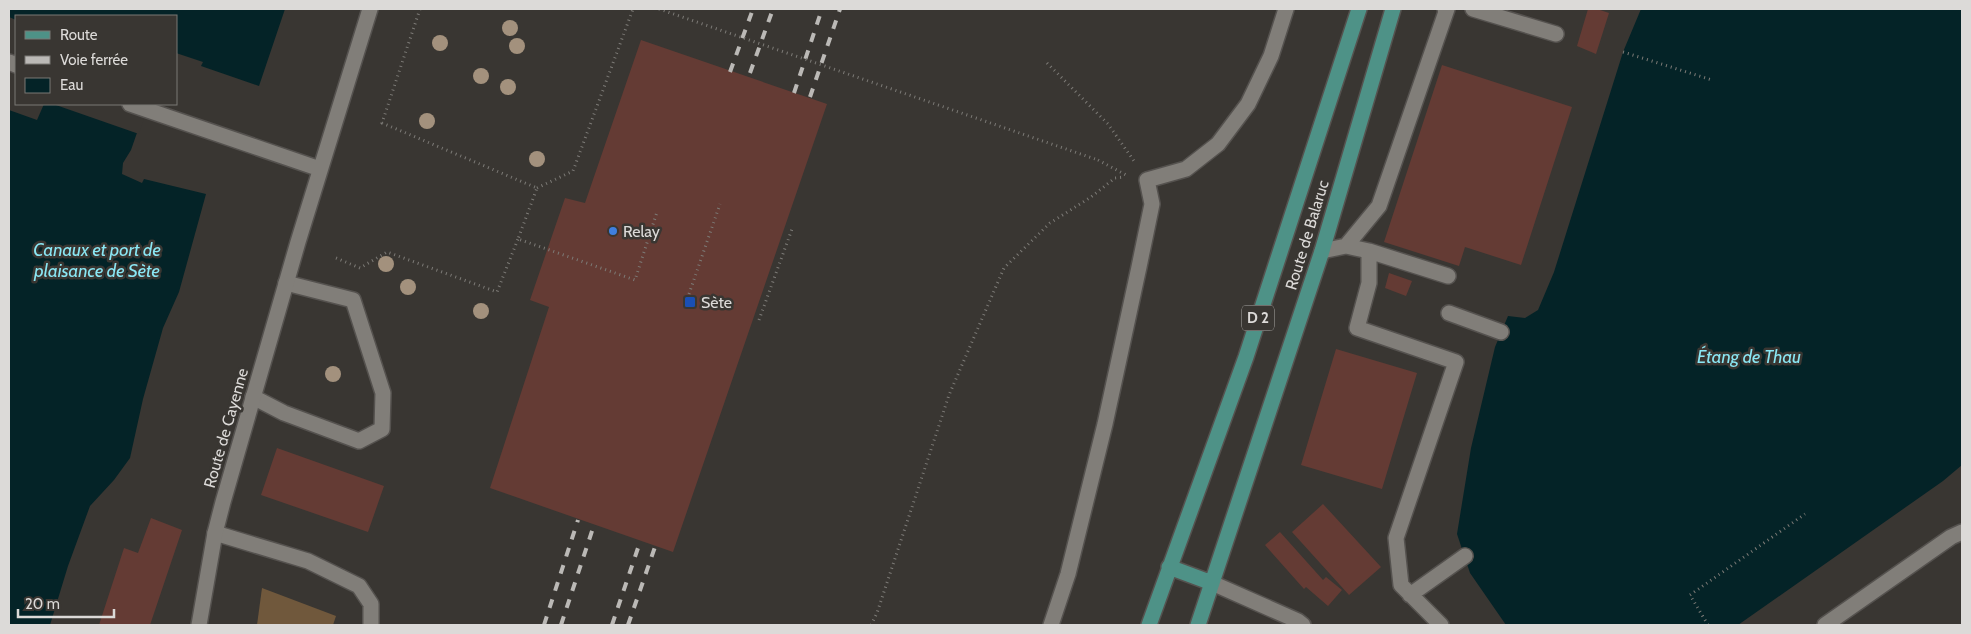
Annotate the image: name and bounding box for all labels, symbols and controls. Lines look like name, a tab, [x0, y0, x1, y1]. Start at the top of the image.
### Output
legend	[15, 15, 178, 105]
text: Route	[60, 26, 98, 44]
text: Voie ferrée	[60, 51, 128, 69]
text: Eau	[60, 76, 83, 94]
street label: Route de Balaruc	[1281, 178, 1333, 292]
place label: Relay	[623, 222, 660, 241]
marker: Relay	[607, 225, 619, 237]
water label: Canaux et port de plaisance de Sète	[33, 239, 161, 282]
place label: Sète	[701, 293, 732, 312]
marker: Sète	[683, 295, 697, 309]
road number: D 2	[1242, 306, 1274, 330]
water label: Étang de Thau	[1697, 345, 1801, 368]
street label: Route de Cayenne	[200, 366, 252, 490]
scale bar	[18, 586, 114, 618]
text: 20 m	[25, 595, 60, 613]

